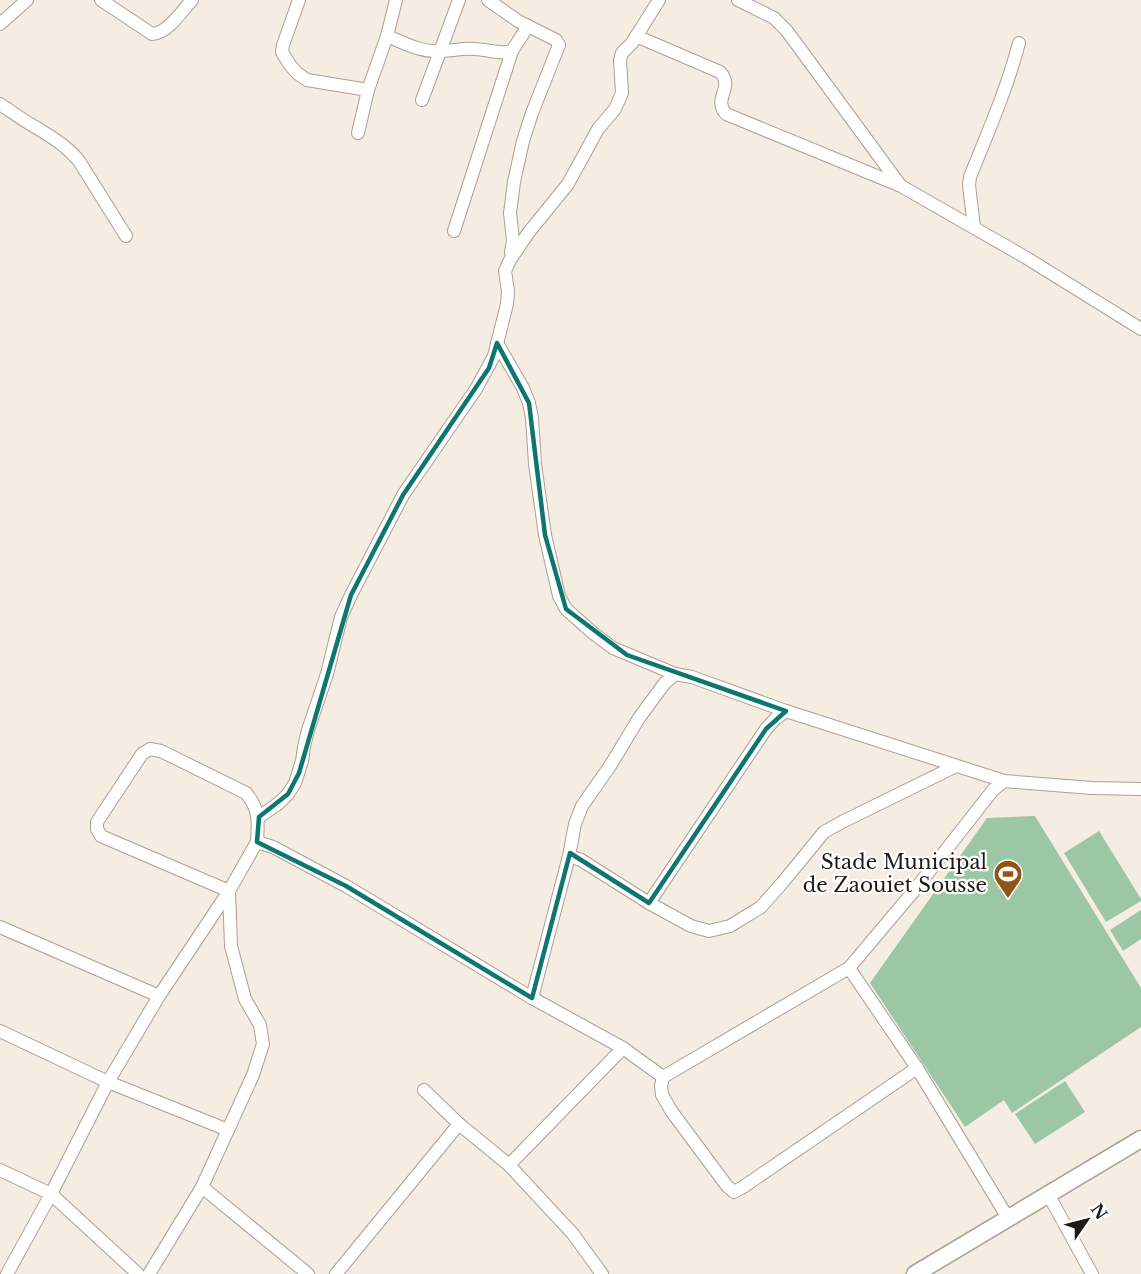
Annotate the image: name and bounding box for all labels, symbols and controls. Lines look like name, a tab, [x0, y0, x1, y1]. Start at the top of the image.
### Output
place label: Stade Municipal de Zaouiet Sousse	[803, 850, 987, 897]
sports icon: Stade Municipal de Zaouiet Sousse	[992, 858, 1024, 900]
north arrow	[1057, 1190, 1117, 1250]
text: N	[1087, 1199, 1112, 1223]

